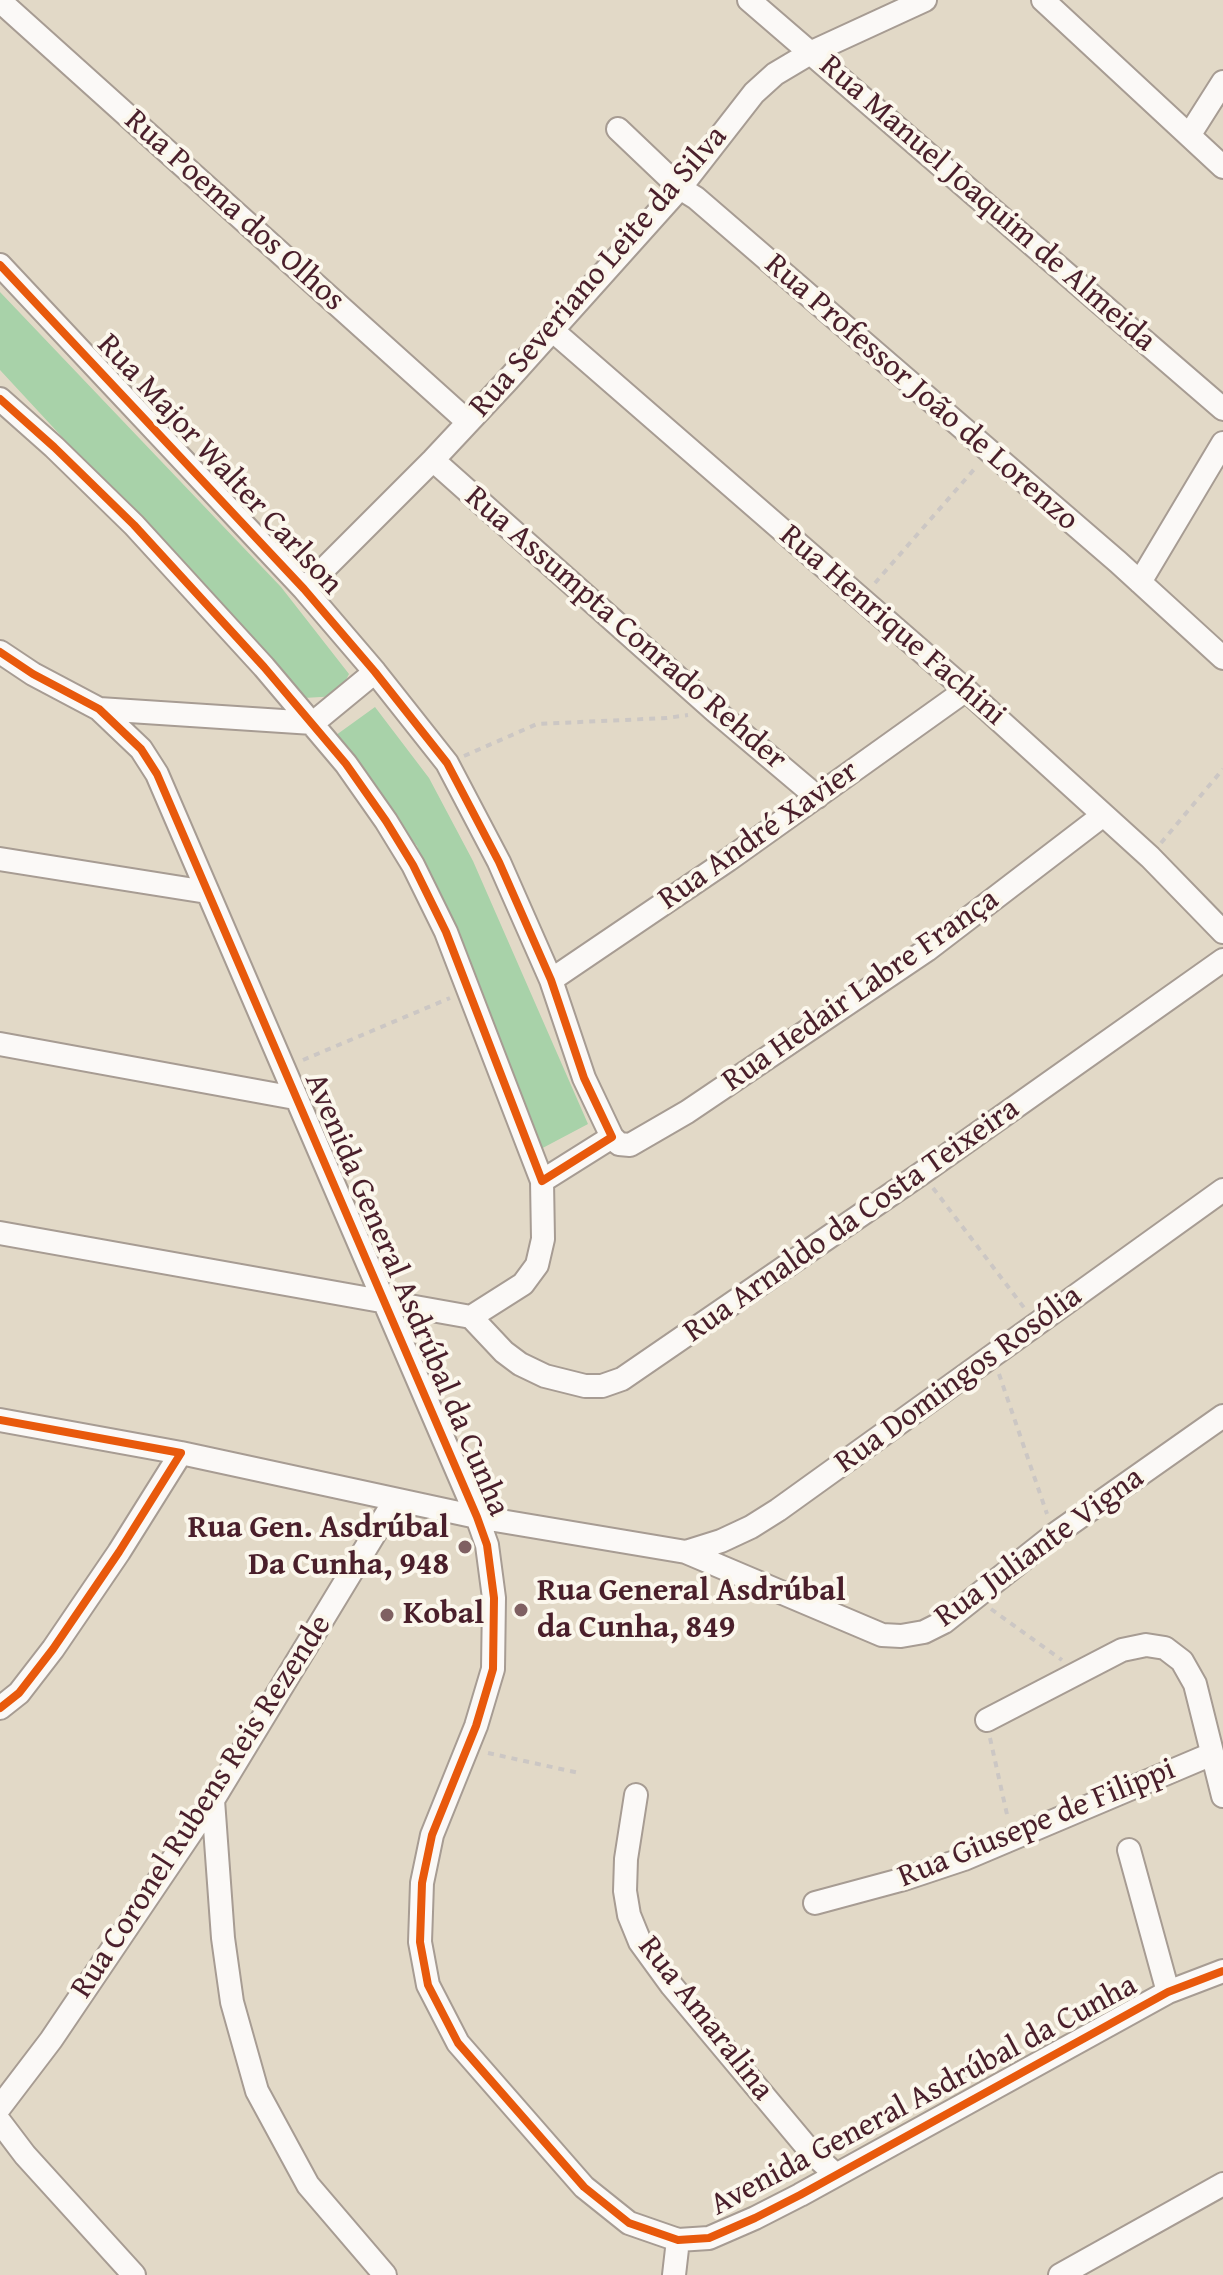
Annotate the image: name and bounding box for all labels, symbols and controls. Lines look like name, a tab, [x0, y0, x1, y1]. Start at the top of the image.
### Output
street label: Rua Manuel Joaquim de Almeida	[811, 47, 1163, 361]
street label: Rua Poema dos Olhos	[116, 102, 352, 320]
street label: Rua Severiano Leite da Silva	[462, 118, 736, 426]
street label: Rua Professor João de Lorenzo	[756, 246, 1086, 540]
street label: Rua Major Walter Carlson	[88, 327, 350, 603]
street label: Rua Assumpta Conrado Rehder	[456, 479, 794, 779]
street label: Rua Henrique Fachini	[771, 517, 1013, 735]
street label: Rua André Xavier	[652, 753, 866, 919]
street label: Rua Hedair Labre França	[715, 881, 1007, 1101]
street label: Avenida General Asdrúbal da Cunha	[295, 1068, 517, 1522]
street label: Rua Arnaldo da Costa Teixeira	[677, 1090, 1027, 1352]
street label: Rua Domingos Rosólia	[828, 1278, 1090, 1482]
street label: Rua Juliante Vigna	[928, 1459, 1152, 1637]
place label: Rua Gen. Asdrúbal Da Cunha, 948	[188, 1510, 449, 1585]
marker: Rua Gen. Asdrúbal Da Cunha, 948	[456, 1538, 474, 1556]
place label: Rua General Asdrúbal da Cunha, 849	[537, 1573, 846, 1648]
place label: Kobal	[403, 1596, 484, 1634]
marker: Rua General Asdrúbal da Cunha, 849	[512, 1601, 530, 1619]
marker: Kobal	[378, 1606, 396, 1624]
street label: Rua Coronel Rubens Reis Rezende	[64, 1608, 340, 2006]
street label: Rua Giusepe de Filippi	[893, 1751, 1181, 1897]
street label: Rua Amaralina	[629, 1929, 781, 2109]
street label: Avenida General Asdrúbal da Cunha	[704, 1967, 1144, 2225]

